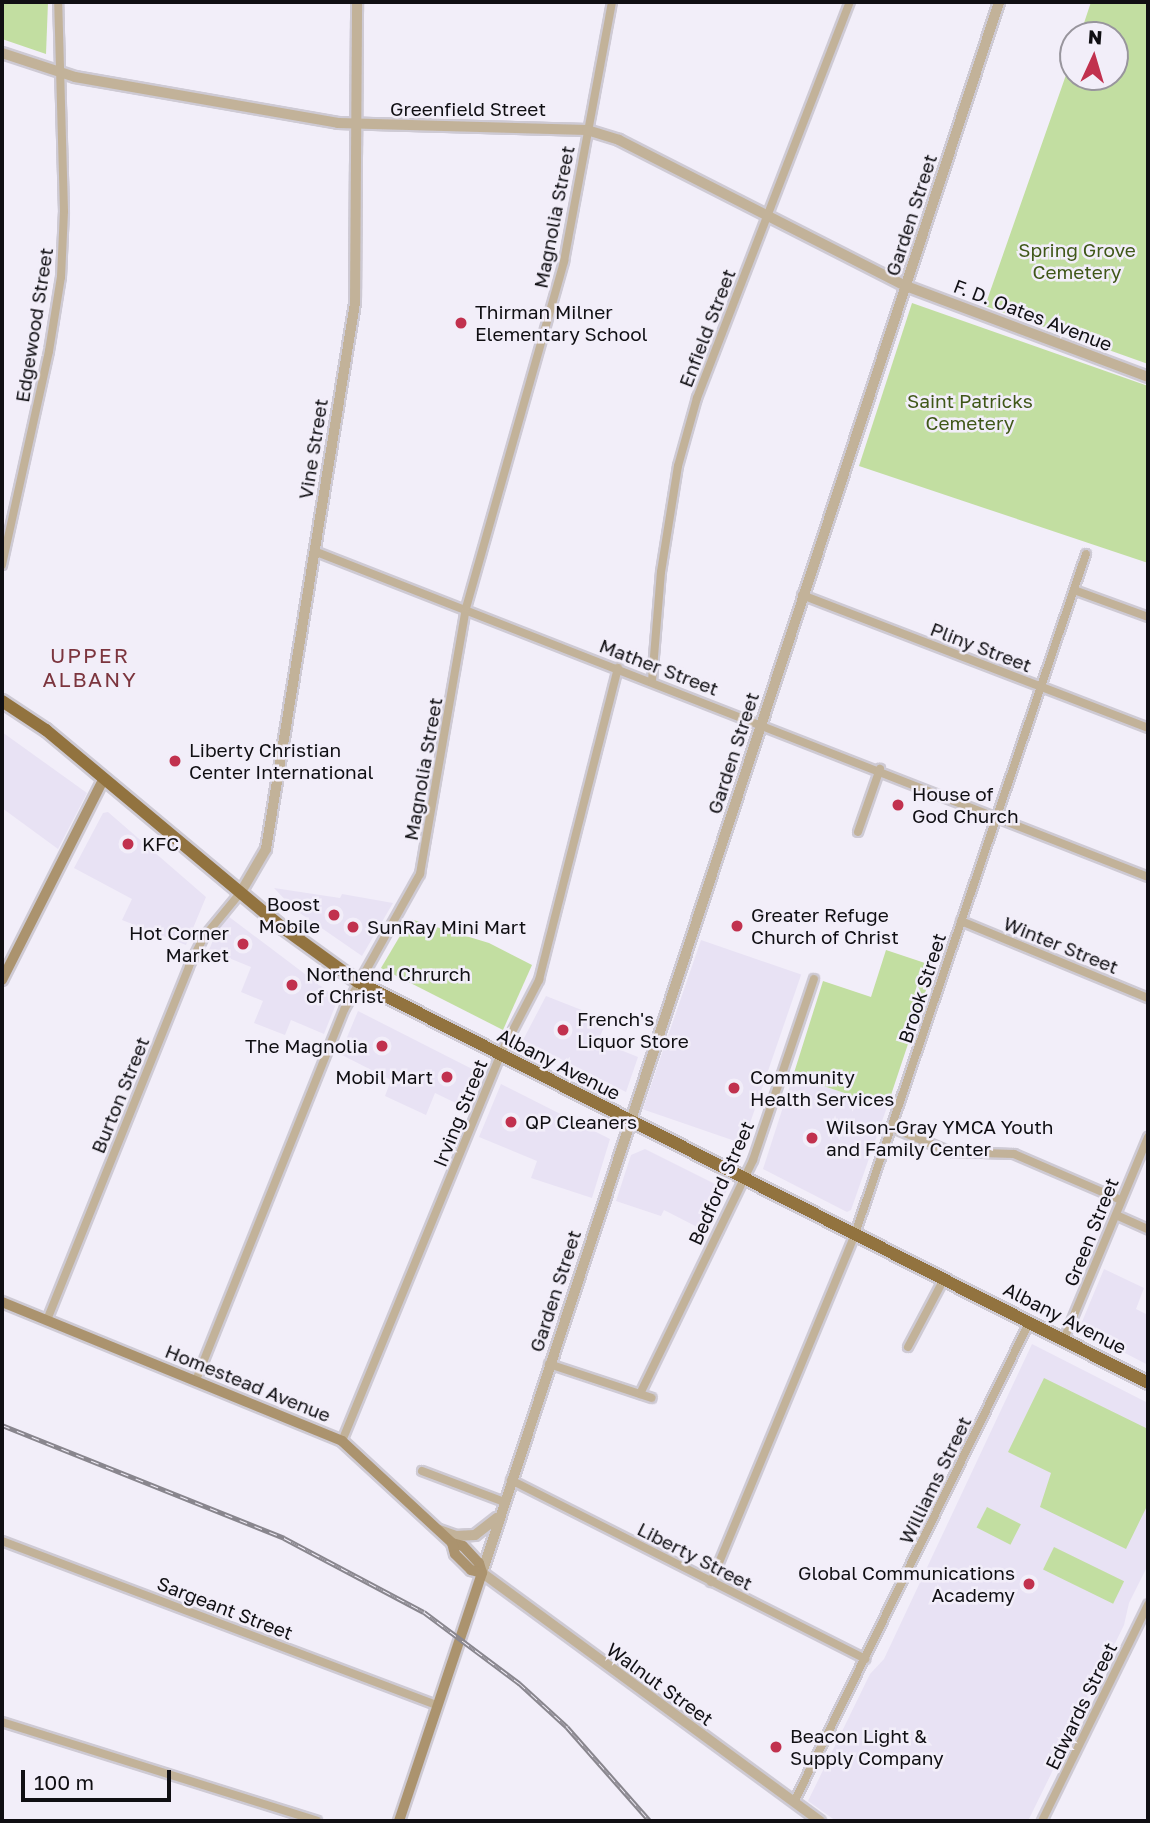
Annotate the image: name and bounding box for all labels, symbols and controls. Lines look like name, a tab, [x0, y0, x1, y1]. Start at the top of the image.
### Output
north arrow	[1059, 21, 1129, 91]
text: N	[1087, 25, 1103, 49]
street label: Greenfield Street	[390, 98, 546, 120]
street label: Magnolia Street	[529, 144, 579, 290]
street label: Garden Street	[881, 151, 941, 279]
park label: Spring Grove Cemetery	[1018, 239, 1136, 283]
street label: Edgewood Street	[11, 246, 57, 404]
street label: Enfield Street	[674, 266, 740, 390]
street label: F. D. Oates Avenue	[951, 274, 1115, 356]
place label: Thirman Milner Elementary School	[475, 301, 648, 345]
marker: Thirman Milner Elementary School	[453, 315, 469, 331]
park label: Saint Patricks Cemetery	[907, 390, 1033, 434]
street label: Vine Street	[294, 397, 332, 501]
street label: Pliny Street	[927, 617, 1035, 677]
street label: Mather Street	[596, 634, 722, 700]
district label: UPPER ALBANY	[43, 642, 137, 692]
street label: Garden Street	[703, 689, 763, 817]
street label: Magnolia Street	[399, 696, 447, 842]
place label: Liberty Christian Center International	[189, 739, 374, 783]
marker: Liberty Christian Center International	[167, 753, 183, 769]
place label: House of God Church	[912, 783, 1019, 827]
marker: House of God Church	[890, 797, 906, 813]
place label: KFC	[142, 833, 179, 855]
marker: KFC	[120, 836, 136, 852]
place label: Boost Mobile	[259, 893, 320, 937]
place label: Greater Refuge Church of Christ	[751, 904, 899, 948]
marker: Boost Mobile	[326, 907, 342, 923]
street label: Winter Street	[1000, 912, 1122, 978]
place label: SunRay Mini Mart	[367, 916, 526, 938]
marker: Greater Refuge Church of Christ	[729, 918, 745, 934]
marker: SunRay Mini Mart	[345, 919, 361, 935]
place label: Hot Corner Market	[129, 922, 229, 966]
street label: Brook Street	[893, 930, 951, 1046]
marker: Hot Corner Market	[235, 936, 251, 952]
place label: Northend Chrurch of Christ	[306, 963, 471, 1007]
marker: Northend Chrurch of Christ	[284, 977, 300, 993]
place label: French's Liquor Store	[577, 1008, 689, 1052]
marker: French's Liquor Store	[555, 1022, 571, 1038]
street label: Albany Avenue	[494, 1023, 624, 1105]
street label: Burton Street	[86, 1033, 154, 1157]
place label: The Magnolia	[245, 1035, 368, 1057]
marker: The Magnolia	[374, 1038, 390, 1054]
street label: Irving Street	[428, 1056, 492, 1170]
place label: Mobil Mart	[335, 1066, 433, 1088]
place label: Community Health Services	[750, 1066, 894, 1110]
marker: Mobil Mart	[439, 1069, 455, 1085]
marker: Community Health Services	[724, 1078, 744, 1098]
place label: QP Cleaners	[525, 1111, 637, 1133]
marker: QP Cleaners	[503, 1114, 519, 1130]
place label: Wilson-Gray YMCA Youth and Family Center	[826, 1116, 1053, 1160]
street label: Bedford Street	[683, 1117, 759, 1249]
marker: Wilson-Gray YMCA Youth and Family Center	[804, 1130, 820, 1146]
street label: Green Street	[1059, 1174, 1123, 1290]
street label: Garden Street	[525, 1227, 585, 1355]
street label: Albany Avenue	[1000, 1277, 1130, 1359]
street label: Homestead Avenue	[162, 1339, 334, 1427]
street label: Williams Street	[894, 1412, 976, 1548]
street label: Liberty Street	[634, 1517, 756, 1595]
place label: Global Communications Academy	[798, 1562, 1015, 1606]
street label: Sargeant Street	[154, 1572, 296, 1644]
marker: Global Communications Academy	[1021, 1576, 1037, 1592]
street label: Walnut Street	[602, 1638, 718, 1730]
street label: Edwards Street	[1040, 1639, 1122, 1773]
place label: Beacon Light & Supply Company	[790, 1725, 944, 1769]
marker: Beacon Light & Supply Company	[768, 1739, 784, 1755]
scale bar	[24, 1756, 175, 1800]
text: 100 m	[34, 1769, 94, 1795]

